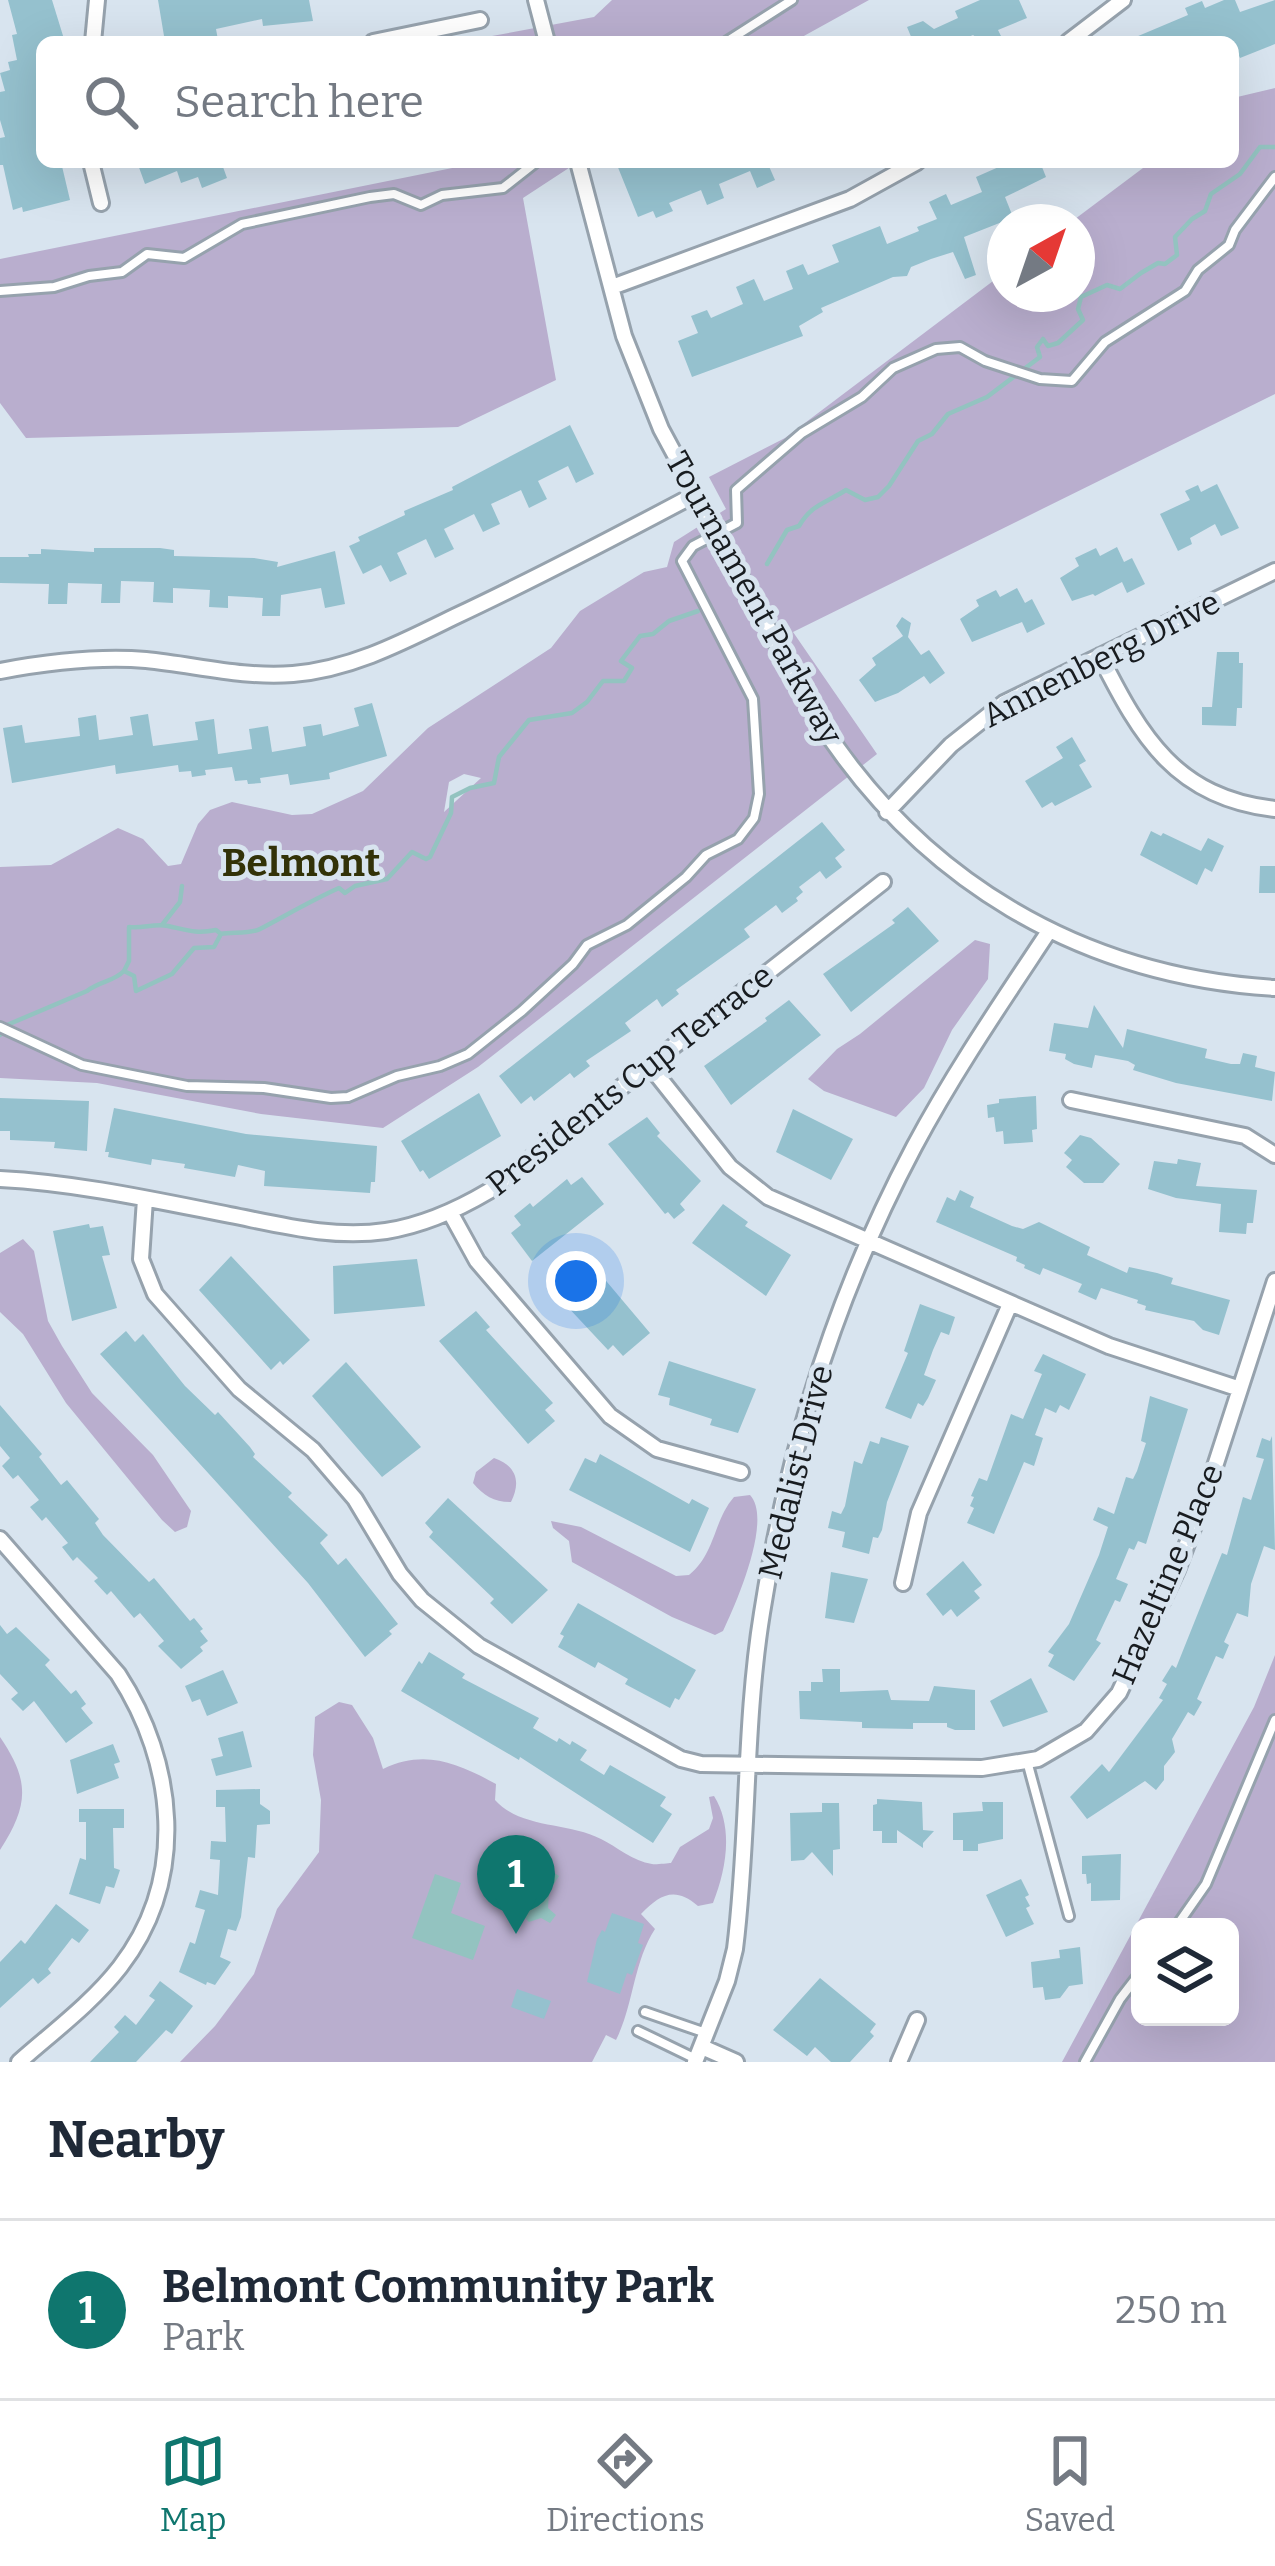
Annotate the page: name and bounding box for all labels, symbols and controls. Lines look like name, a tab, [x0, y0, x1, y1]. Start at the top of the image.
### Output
search box	[36, 36, 1239, 168]
icon: search	[78, 69, 144, 135]
text: Search here	[174, 75, 424, 129]
north arrow	[987, 204, 1095, 312]
street label: Tournament Parkway	[657, 445, 851, 752]
street label: Annenberg Drive	[976, 582, 1226, 736]
district label: Belmont	[222, 840, 381, 886]
street label: Presidents Cup Terrace	[479, 956, 781, 1204]
your location	[546, 1251, 606, 1311]
street label: Medalist Drive	[750, 1361, 842, 1583]
street label: Hazeltine Place	[1104, 1458, 1232, 1690]
pin: 1	[477, 1835, 555, 1934]
map controls	[1131, 1918, 1239, 2026]
button: layers	[1131, 1918, 1239, 2026]
text: Nearby	[48, 2109, 224, 2171]
text: Belmont Community Park	[162, 2260, 714, 2314]
text: 1	[79, 2287, 95, 2333]
text: 250 m	[1115, 2287, 1227, 2333]
text: Park	[162, 2314, 244, 2360]
tab: Map	[160, 2428, 226, 2540]
tab: Directions	[546, 2428, 705, 2540]
tab: Saved	[1025, 2428, 1115, 2540]

